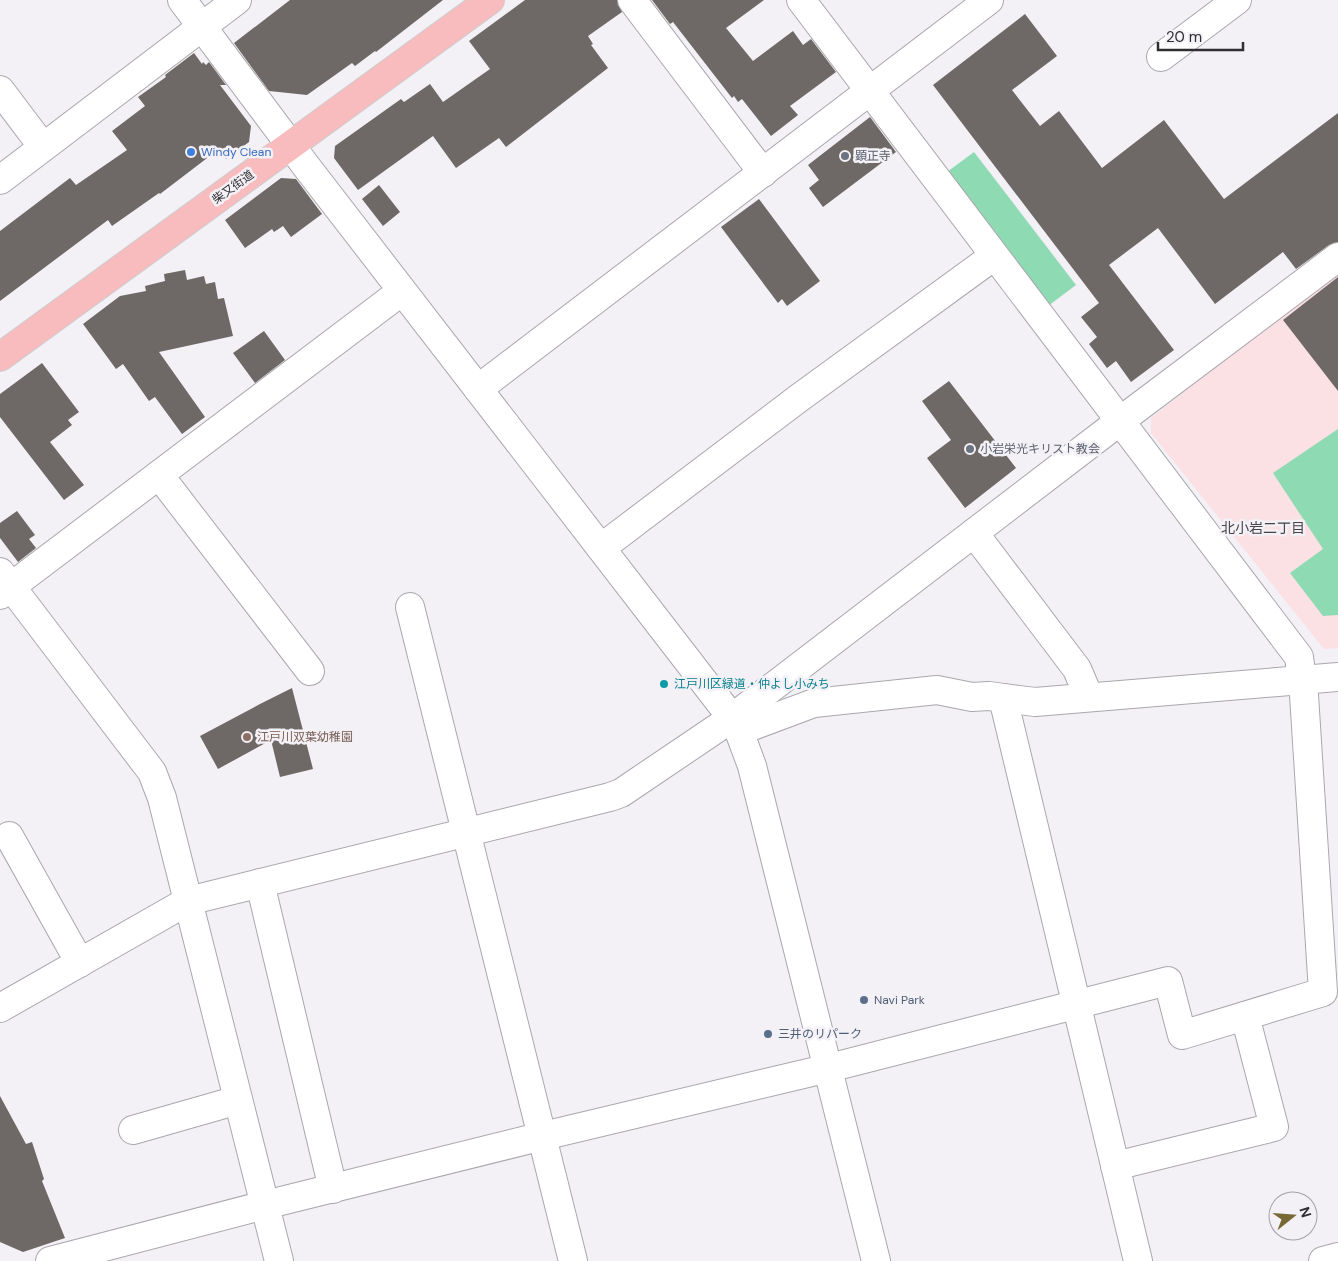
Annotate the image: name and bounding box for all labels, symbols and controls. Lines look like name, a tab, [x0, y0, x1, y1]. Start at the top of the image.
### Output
scale bar	[1158, 20, 1243, 52]
text: 20 m	[1166, 27, 1202, 47]
place label: Windy Clean	[201, 144, 271, 160]
marker: Windy Clean	[185, 146, 197, 158]
place label: 顕正寺	[855, 148, 891, 164]
marker: 顕正寺	[839, 150, 851, 162]
street label: 柴又街道	[209, 166, 257, 208]
place label: 小岩栄光キリスト教会	[980, 441, 1100, 457]
marker: 小岩栄光キリスト教会	[964, 443, 976, 455]
district label: 北小岩二丁目	[1221, 519, 1305, 537]
place label: 江戸川区緑道・仲よし小みち	[674, 676, 830, 692]
marker: 江戸川区緑道・仲よし小みち	[658, 678, 670, 690]
place label: 江戸川双葉幼稚園	[257, 729, 353, 745]
marker: 江戸川双葉幼稚園	[241, 731, 253, 743]
place label: Navi Park	[874, 992, 925, 1008]
marker: Navi Park	[858, 994, 870, 1006]
place label: 三井のリパーク	[778, 1026, 862, 1042]
marker: 三井のリパーク	[762, 1028, 774, 1040]
north arrow	[1268, 1191, 1318, 1241]
text: N	[1295, 1205, 1316, 1220]

